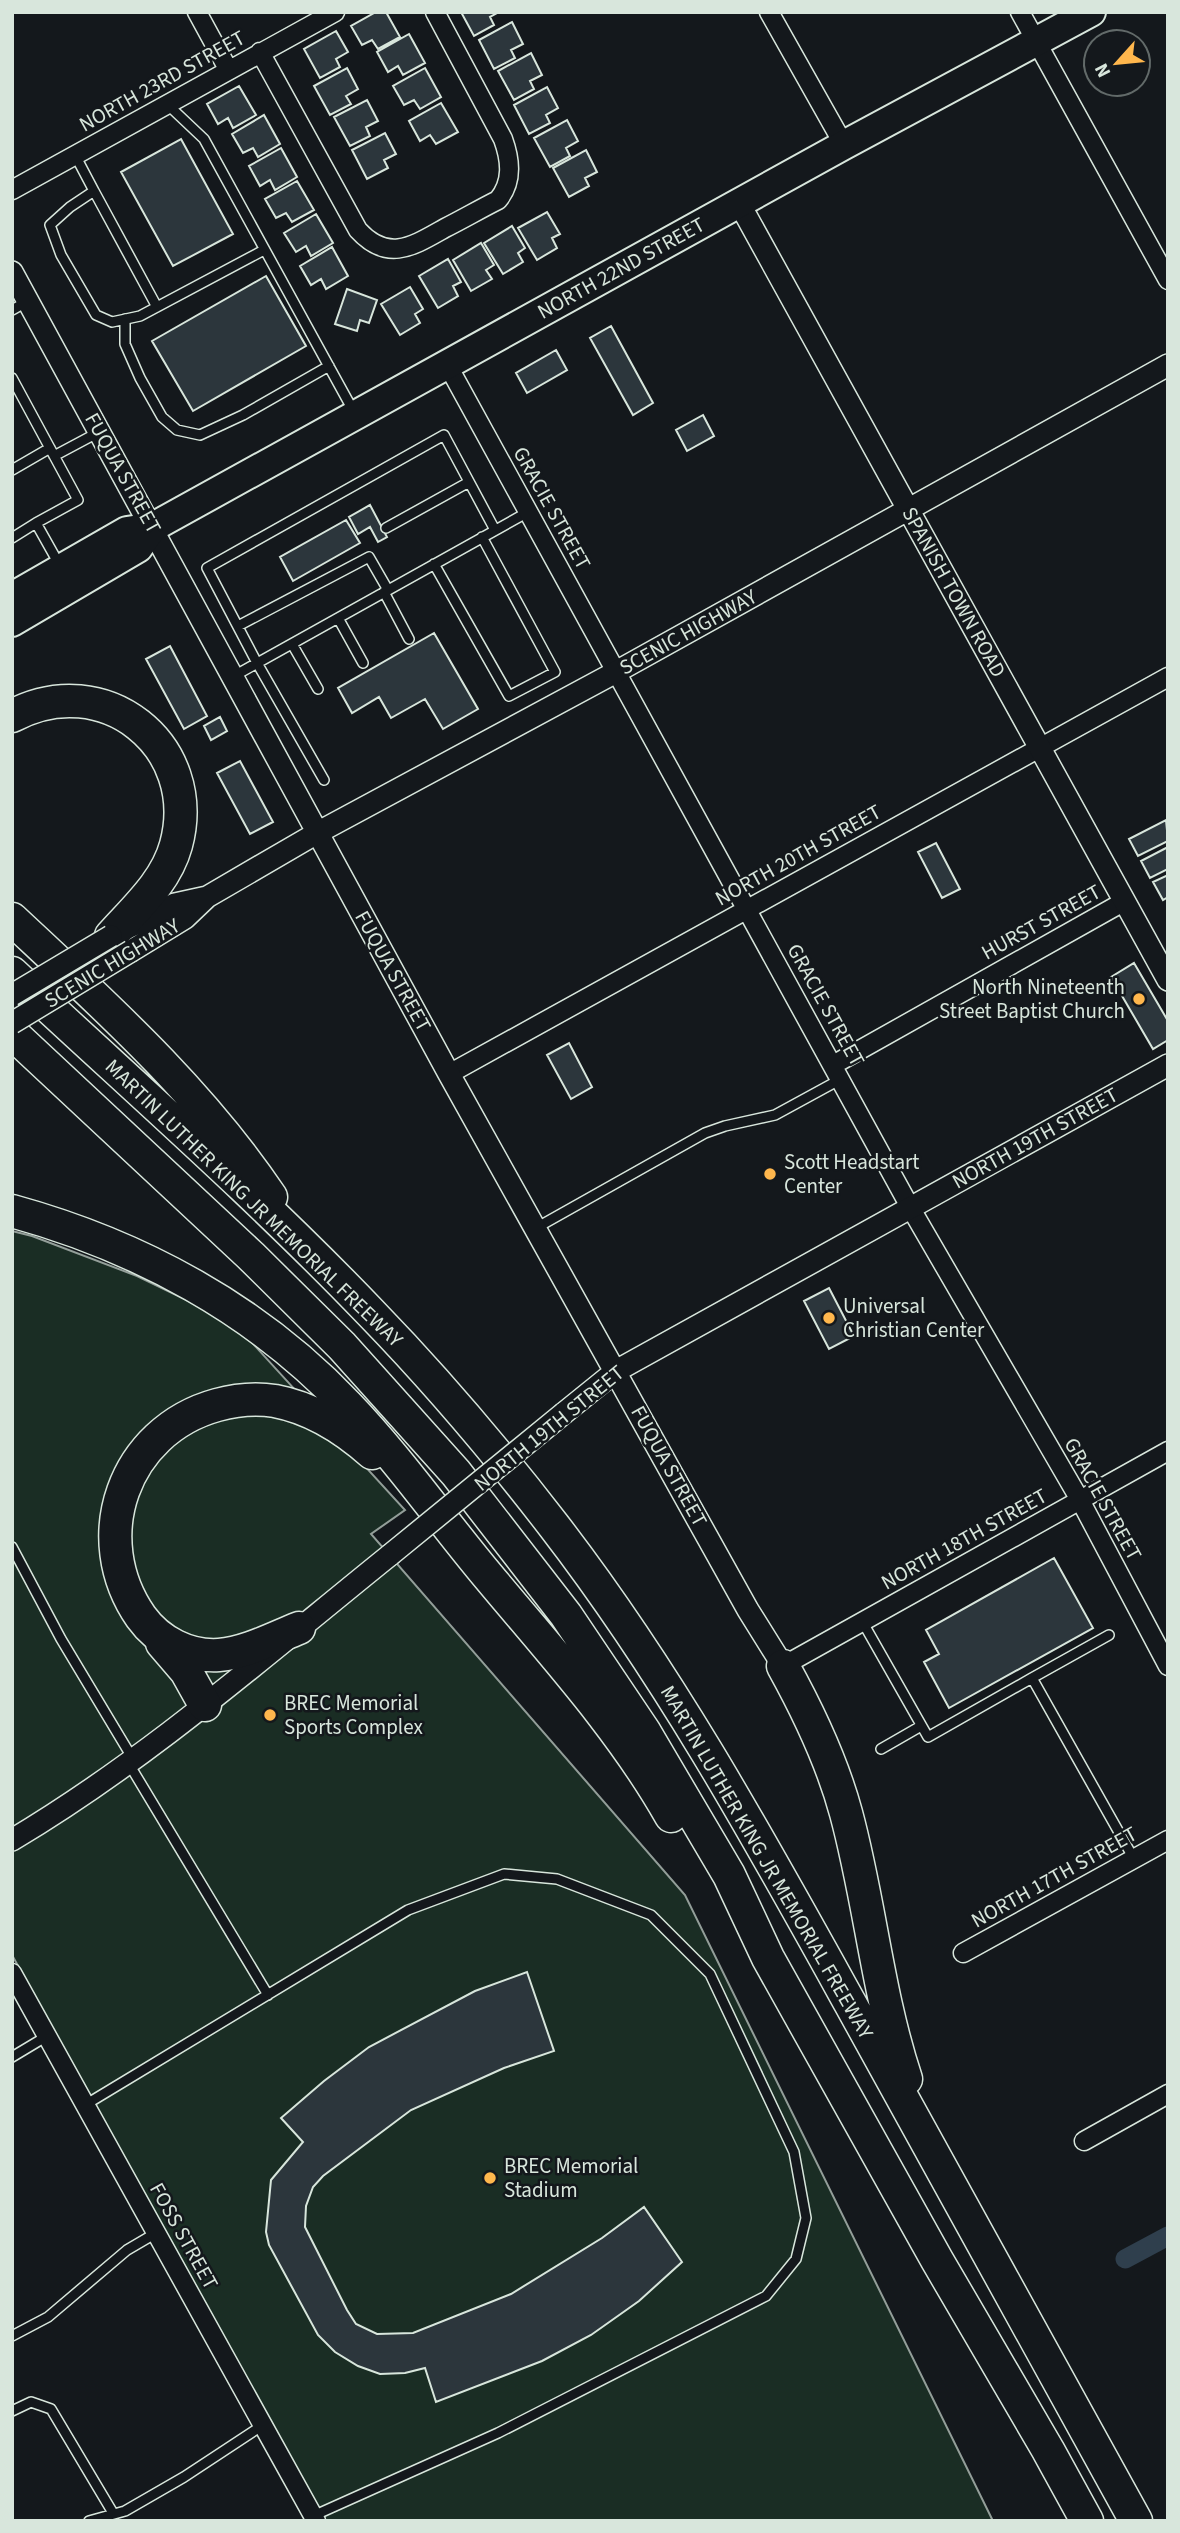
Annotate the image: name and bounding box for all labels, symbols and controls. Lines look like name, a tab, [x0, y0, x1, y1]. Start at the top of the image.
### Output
street label: NORTH 23RD STREET	[74, 23, 250, 139]
north arrow	[1082, 28, 1152, 98]
text: N	[1088, 58, 1118, 82]
street label: NORTH 22ND STREET	[532, 209, 710, 327]
street label: FUQUA STREET	[77, 407, 169, 539]
street label: GRACIE STREET	[506, 441, 598, 575]
street label: SPANISH TOWN ROAD	[895, 501, 1013, 683]
street label: SCENIC HIGHWAY	[614, 581, 763, 682]
street label: NORTH 20TH STREET	[709, 797, 887, 913]
street label: HURST STREET	[976, 877, 1106, 967]
street label: FUQUA STREET	[347, 905, 439, 1037]
street label: SCENIC HIGHWAY	[39, 910, 186, 1015]
street label: GRACIE STREET	[780, 938, 872, 1072]
place label: North Nineteenth Street Baptist Church	[939, 972, 1125, 1026]
marker: North Nineteenth Street Baptist Church	[1131, 991, 1147, 1007]
street label: MARTIN LUTHER KING JR MEMORIAL FREEWAY	[98, 1052, 410, 1355]
street label: NORTH 19TH STREET	[946, 1080, 1124, 1196]
place label: Scott Headstart Center	[784, 1147, 919, 1201]
marker: Scott Headstart Center	[762, 1166, 778, 1182]
place label: Universal Christian Center	[843, 1291, 985, 1345]
marker: Universal Christian Center	[821, 1310, 837, 1326]
street label: NORTH 19TH STREET	[467, 1358, 631, 1498]
street label: FUQUA STREET	[623, 1400, 715, 1532]
street label: GRACIE STREET	[1057, 1432, 1149, 1566]
street label: NORTH 18TH STREET	[875, 1481, 1053, 1597]
street label: MARTIN LUTHER KING JR MEMORIAL FREEWAY	[653, 1680, 881, 2045]
place label: BREC Memorial Sports Complex	[284, 1688, 423, 1742]
marker: BREC Memorial Sports Complex	[262, 1707, 278, 1723]
street label: NORTH 17TH STREET	[965, 1819, 1143, 1935]
place label: BREC Memorial Stadium	[504, 2151, 638, 2205]
marker: BREC Memorial Stadium	[482, 2170, 498, 2186]
street label: FOSS STREET	[142, 2177, 226, 2295]

